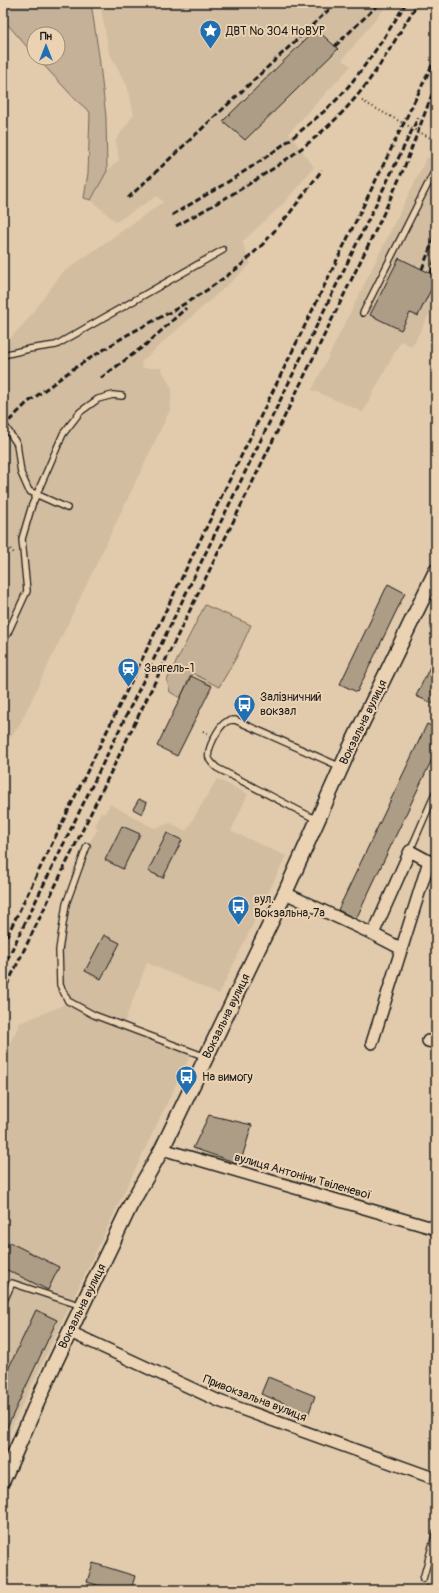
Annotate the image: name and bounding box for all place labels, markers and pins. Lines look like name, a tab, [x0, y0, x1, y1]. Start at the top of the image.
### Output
place icon: ДВТ № 304 НоВУР	[197, 18, 223, 51]
place label: ДВТ № 304 НоВУР	[225, 24, 325, 39]
station icon: Звягель-1	[116, 655, 142, 688]
place label: Звягель-1	[144, 661, 194, 676]
place label: Залізничний вокзал	[260, 690, 322, 719]
bus stop icon: Залізничний вокзал	[232, 691, 258, 724]
place label: вул. Вокзальна, 7а	[254, 892, 325, 921]
bus stop icon: вул. Вокзальна, 7а	[225, 893, 251, 926]
bus stop icon: На вимогу	[174, 1064, 200, 1097]
place label: На вимогу	[202, 1070, 253, 1085]

